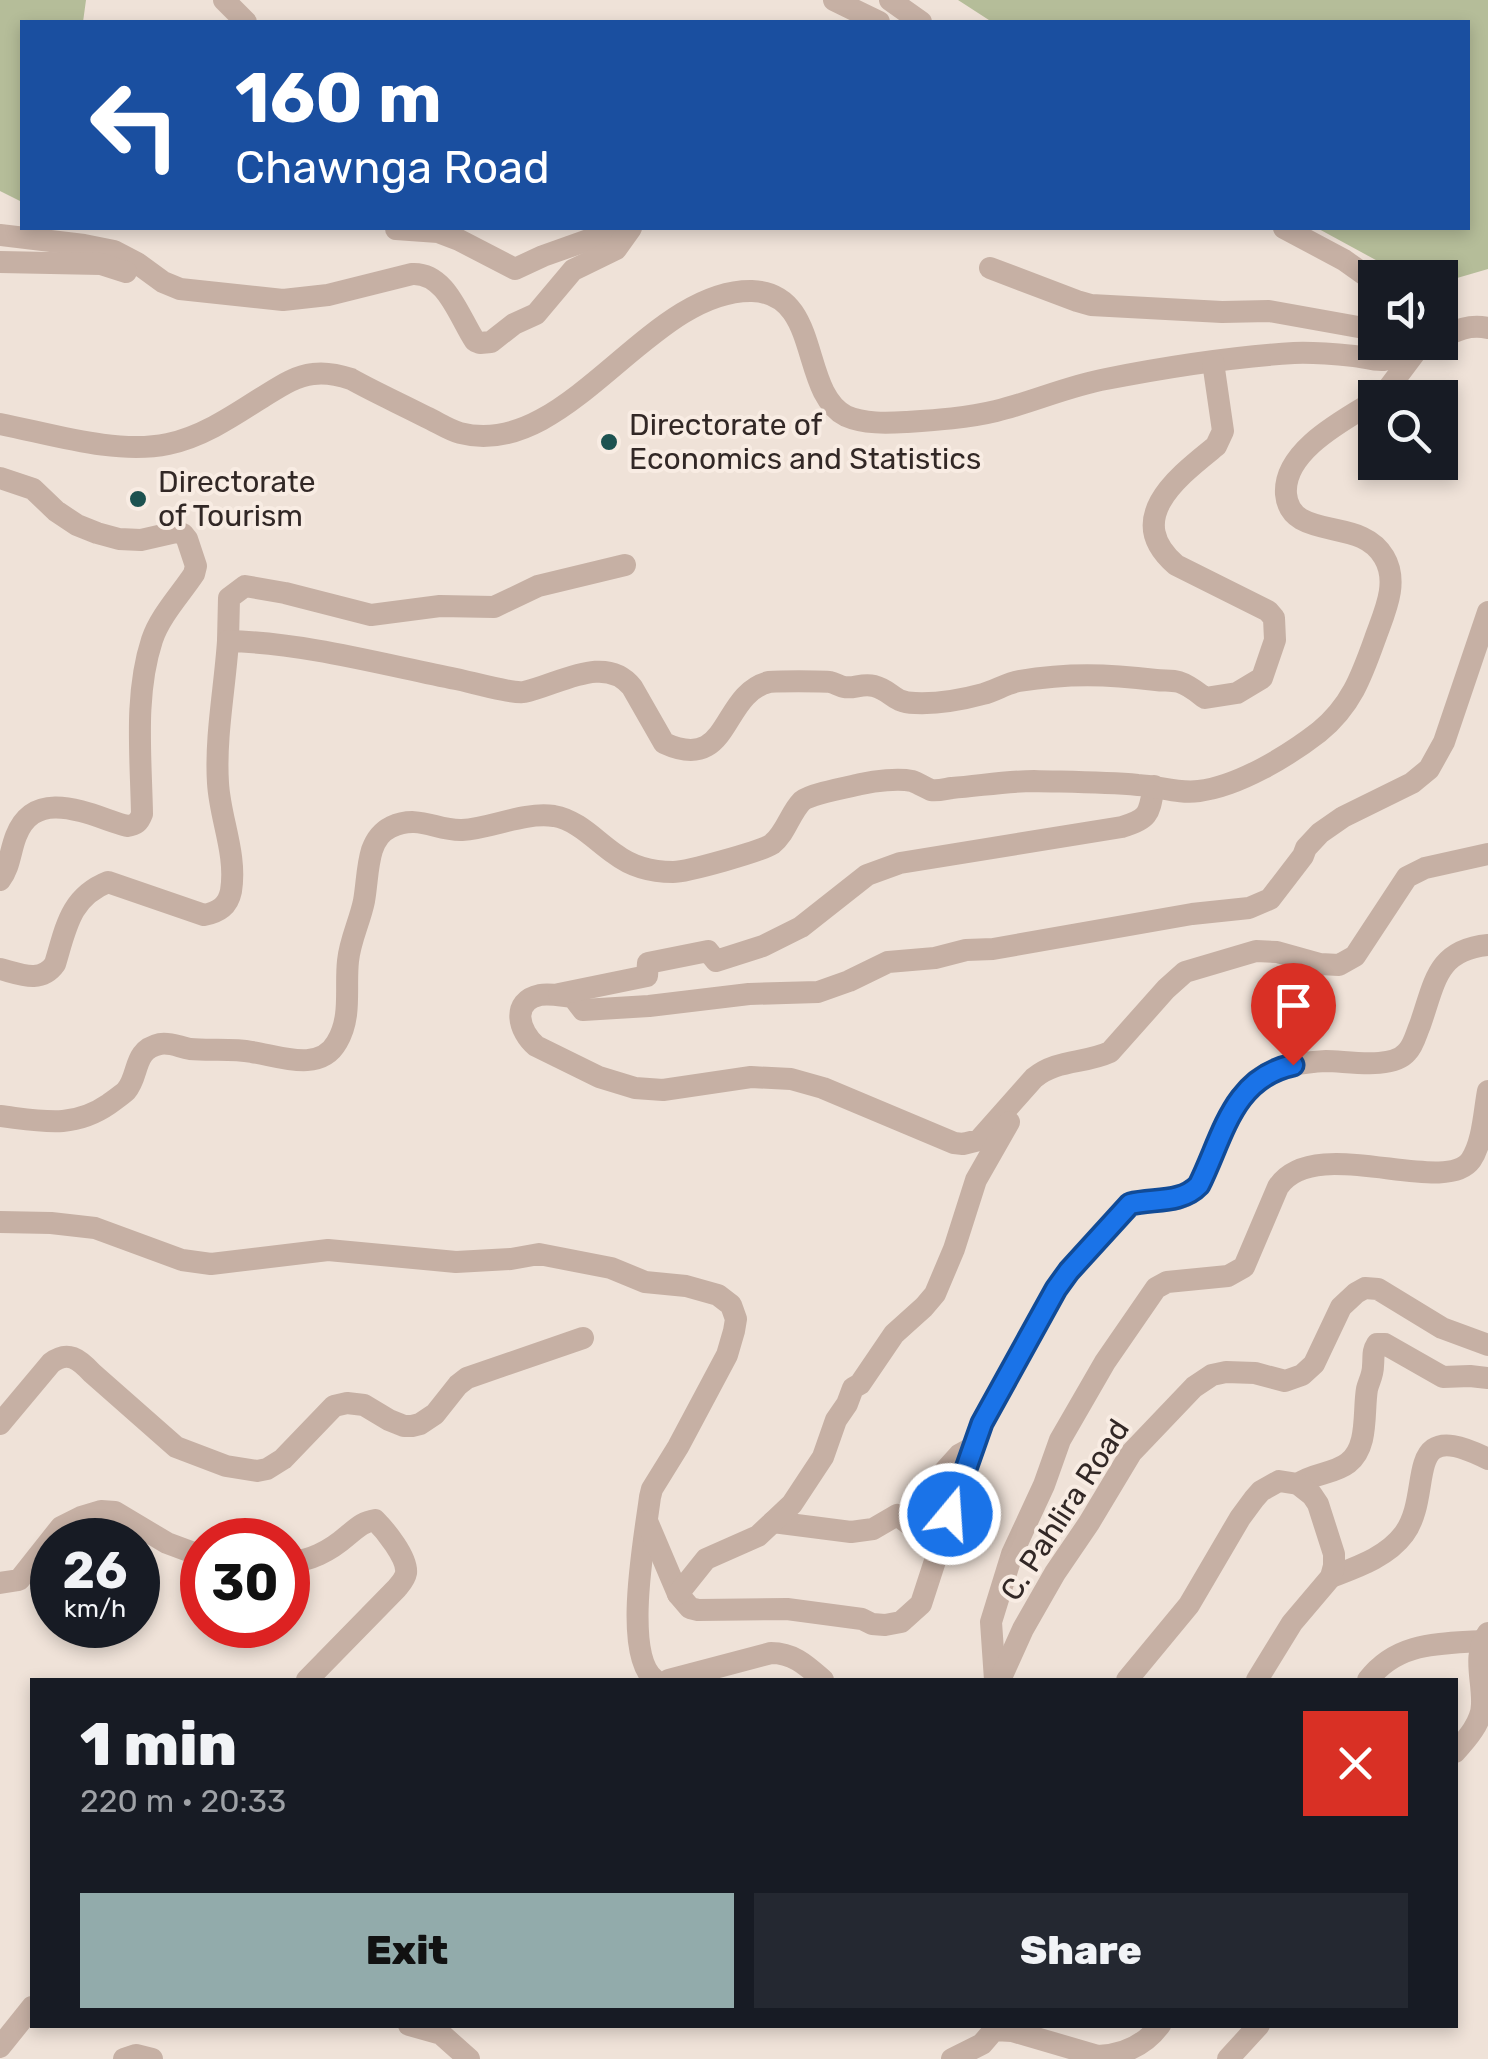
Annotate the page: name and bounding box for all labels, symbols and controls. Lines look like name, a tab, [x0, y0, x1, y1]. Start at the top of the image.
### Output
text: 160 m	[235, 57, 442, 140]
icon: left	[70, 60, 200, 190]
text: Chawnga Road	[235, 141, 550, 194]
map controls	[1358, 260, 1458, 480]
button: sound	[1358, 260, 1458, 360]
button: search	[1358, 380, 1458, 480]
place label: Directorate of Economics and Statistics	[629, 407, 981, 477]
marker: Directorate of Economics and Statistics	[598, 431, 620, 453]
place label: Directorate of Tourism	[158, 464, 315, 534]
marker: Directorate of Tourism	[127, 488, 149, 510]
pin	[1251, 963, 1336, 1066]
icon: arrive	[1266, 978, 1321, 1033]
street label: C. Pahlira Road	[993, 1413, 1137, 1607]
position arrow	[898, 1462, 1002, 1566]
speed limit sign: 30	[180, 1518, 310, 1648]
text: 26	[62, 1541, 128, 1601]
text: km/h	[64, 1594, 126, 1623]
text: 1 min	[80, 1709, 237, 1780]
button: close	[1303, 1711, 1408, 1816]
text: 220 m · 20:33	[80, 1782, 286, 1820]
button: Exit	[80, 1893, 734, 2008]
button: Share	[754, 1893, 1408, 2008]

